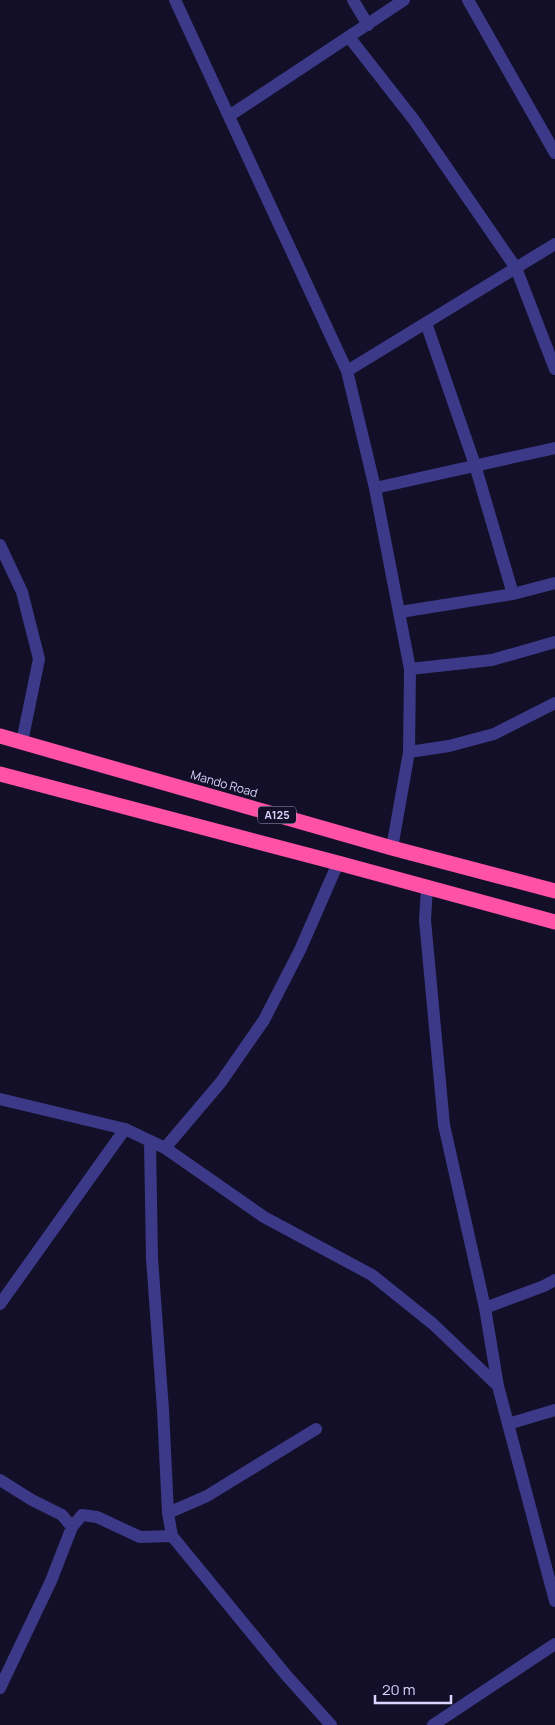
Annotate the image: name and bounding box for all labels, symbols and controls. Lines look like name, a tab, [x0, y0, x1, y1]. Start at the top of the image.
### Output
street label: Mando Road	[189, 766, 260, 801]
road number: A125	[258, 806, 296, 824]
scale bar	[375, 1672, 451, 1704]
text: 20 m	[382, 1679, 415, 1700]

